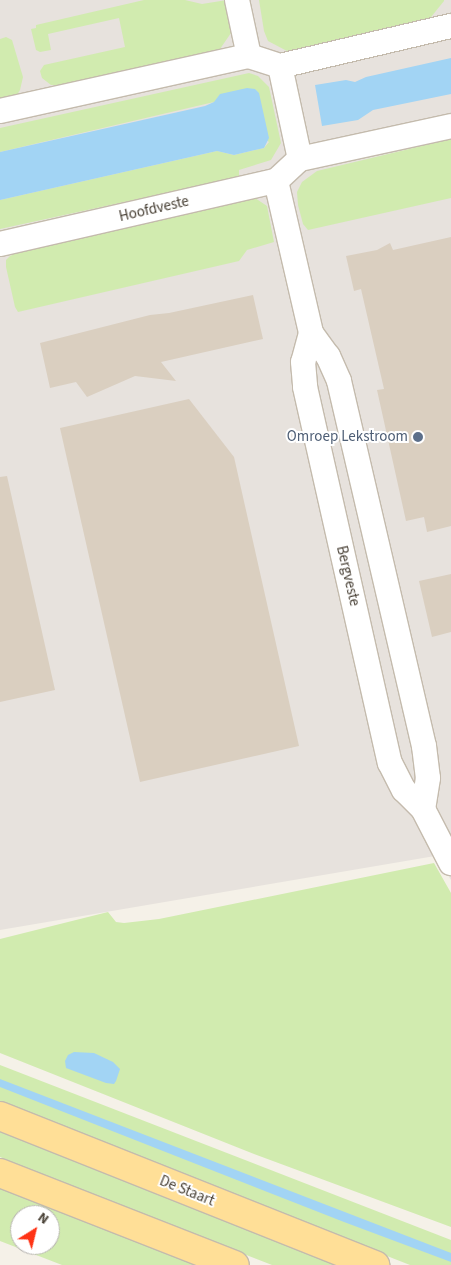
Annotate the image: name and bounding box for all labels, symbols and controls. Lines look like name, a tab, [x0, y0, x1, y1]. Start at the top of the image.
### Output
street label: Hoofdveste	[117, 192, 191, 226]
place label: Omroep Lekstroom	[287, 428, 408, 446]
marker: Omroep Lekstroom	[412, 431, 424, 443]
street label: Bergveste	[332, 544, 364, 608]
street label: De Staart	[157, 1172, 217, 1210]
north arrow	[10, 1205, 60, 1255]
text: N	[34, 1208, 53, 1230]

